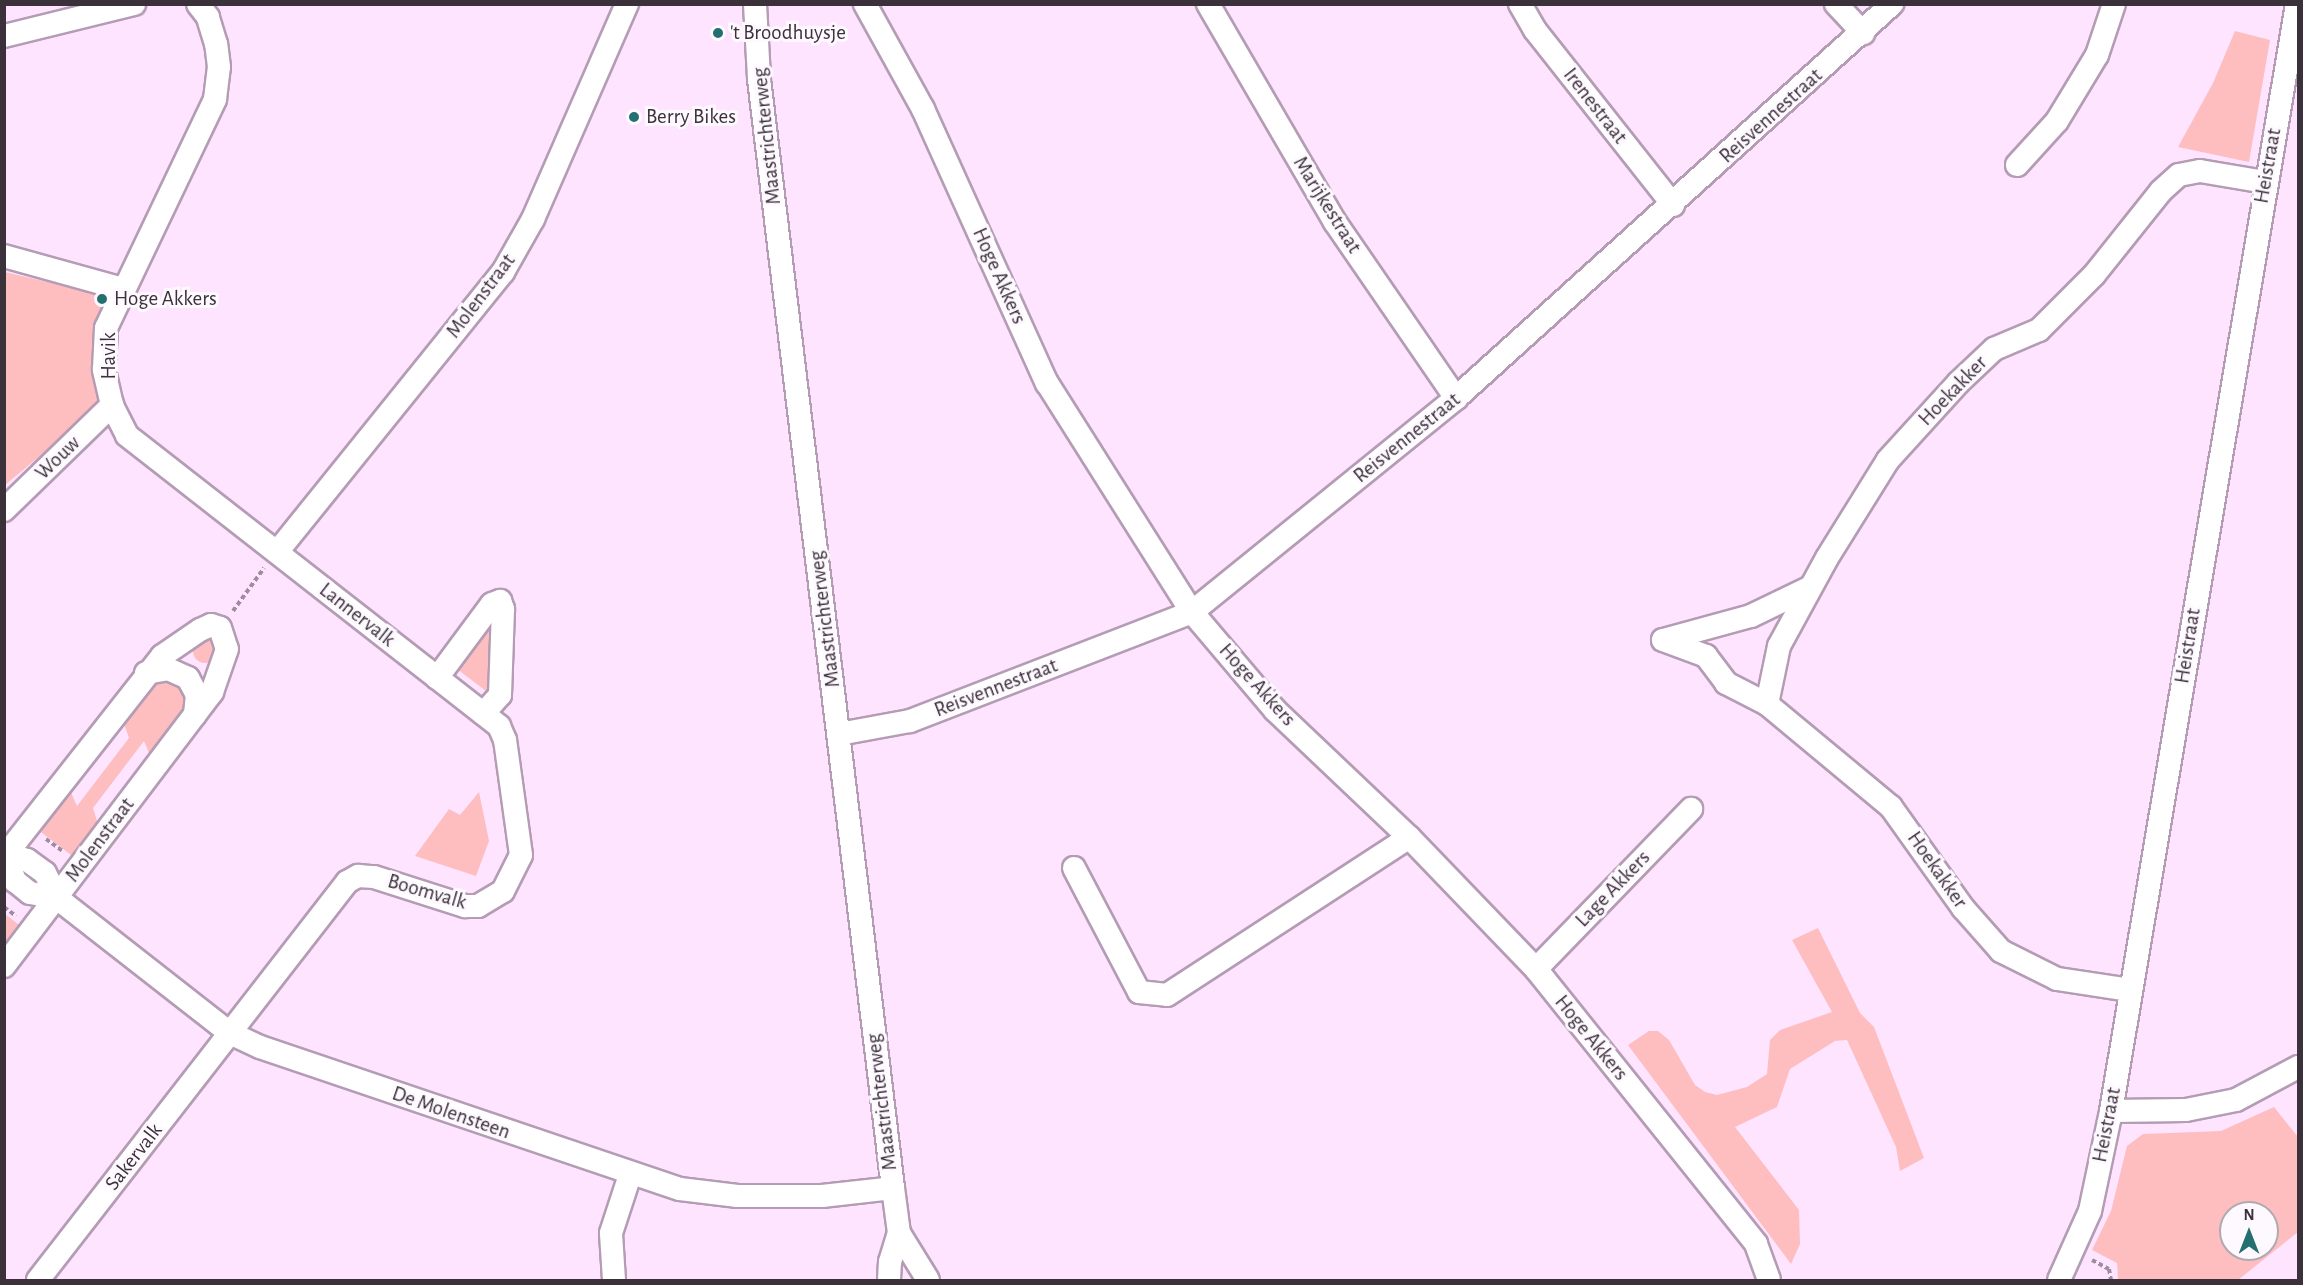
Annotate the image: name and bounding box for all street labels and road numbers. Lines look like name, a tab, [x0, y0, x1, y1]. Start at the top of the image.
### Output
street label: Irenestraat	[1558, 63, 1632, 149]
street label: Reisvennestraat	[1714, 63, 1828, 169]
street label: Maastrichterweg	[747, 66, 787, 206]
street label: Heistraat	[2249, 126, 2287, 206]
street label: Marijkestraat	[1287, 152, 1367, 258]
street label: Hoge Akkers	[967, 224, 1031, 328]
street label: Molenstraat	[441, 249, 521, 343]
street label: Havik	[96, 333, 122, 379]
street label: Hoekakker	[1913, 351, 1993, 431]
street label: Reisvennestraat	[1349, 387, 1465, 489]
street label: Wouw	[30, 431, 86, 485]
street label: Maastrichterweg	[804, 549, 846, 689]
street label: Lannervalk	[314, 578, 400, 652]
street label: Heistraat	[2170, 607, 2206, 685]
street label: Hoge Akkers	[1213, 638, 1301, 732]
street label: Reisvennestraat	[931, 653, 1061, 723]
street label: Molenstraat	[60, 793, 140, 887]
street label: Hoekakker	[1901, 827, 1973, 913]
street label: Lage Akkers	[1570, 845, 1656, 933]
street label: Boomvalk	[385, 869, 469, 915]
street label: Hoge Akkers	[1549, 990, 1633, 1086]
street label: Maastrichterweg	[861, 1032, 903, 1172]
street label: De Molensteen	[389, 1081, 513, 1145]
street label: Heistraat	[2087, 1085, 2127, 1165]
street label: Sakervalk	[100, 1118, 168, 1196]

